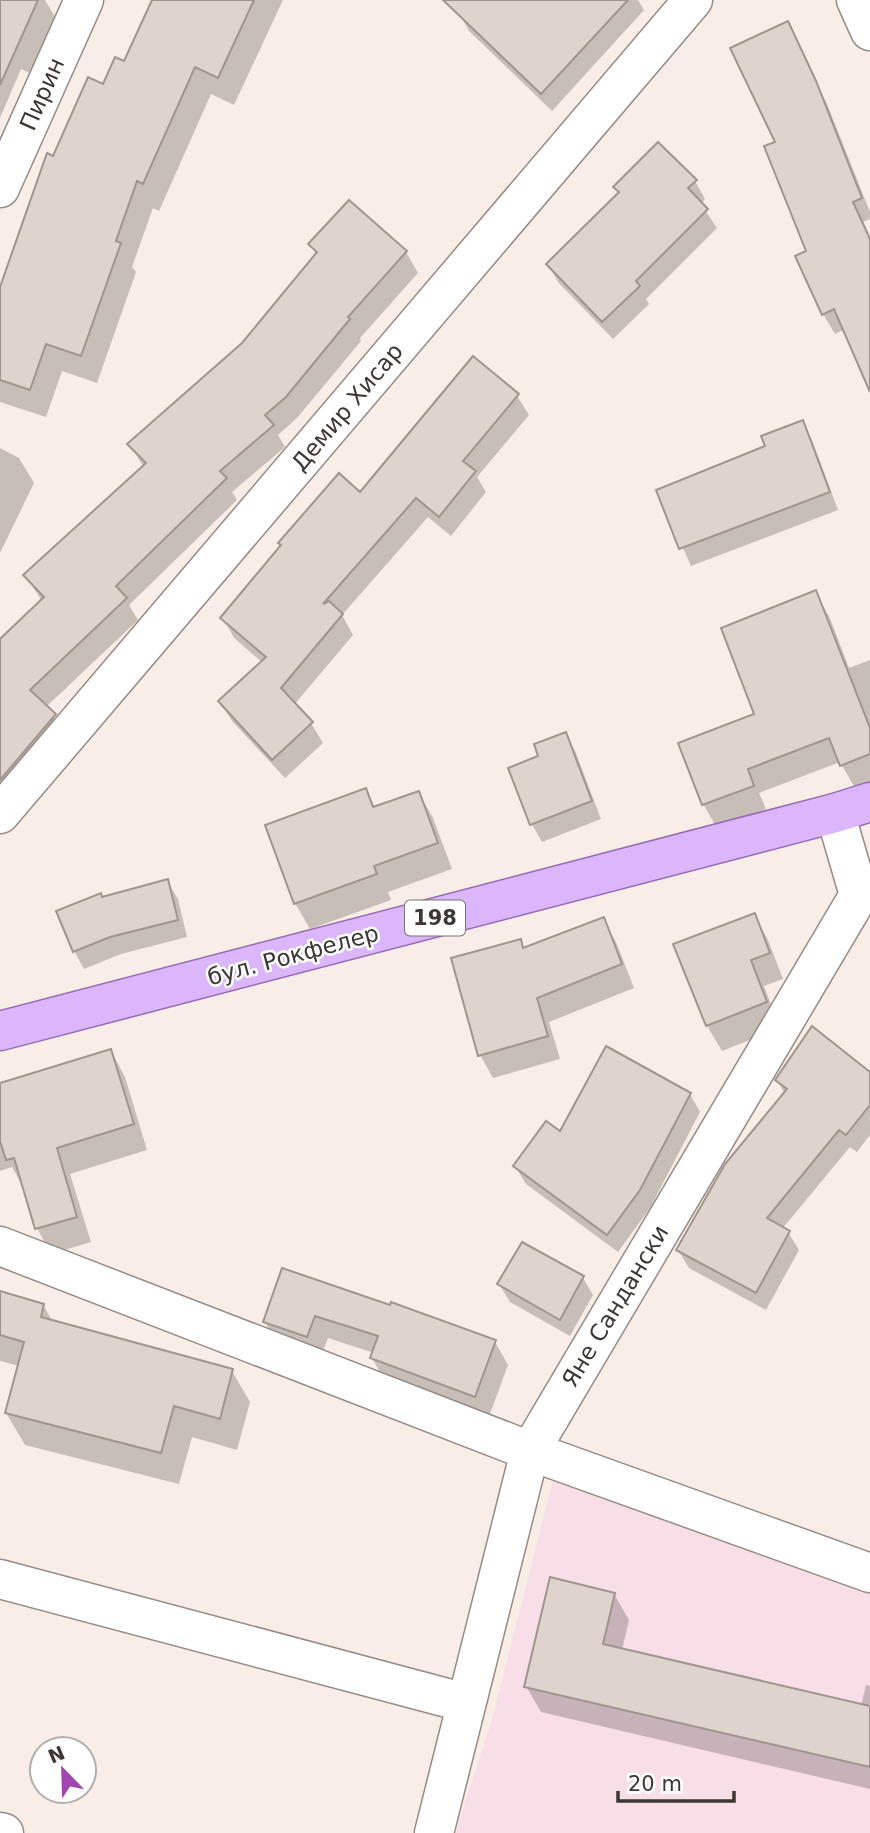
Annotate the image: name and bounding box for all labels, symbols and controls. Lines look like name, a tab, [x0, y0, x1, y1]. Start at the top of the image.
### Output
street label: Пирин	[14, 54, 70, 134]
street label: Демир Хисар	[286, 338, 408, 476]
road number: 198	[405, 900, 465, 936]
street label: бул. Рокфелер	[205, 920, 381, 990]
street label: Яне Сандански	[556, 1220, 674, 1392]
north arrow	[28, 1735, 98, 1805]
text: N	[45, 1741, 68, 1768]
scale bar	[618, 1759, 734, 1803]
text: 20 m	[628, 1772, 682, 1796]

